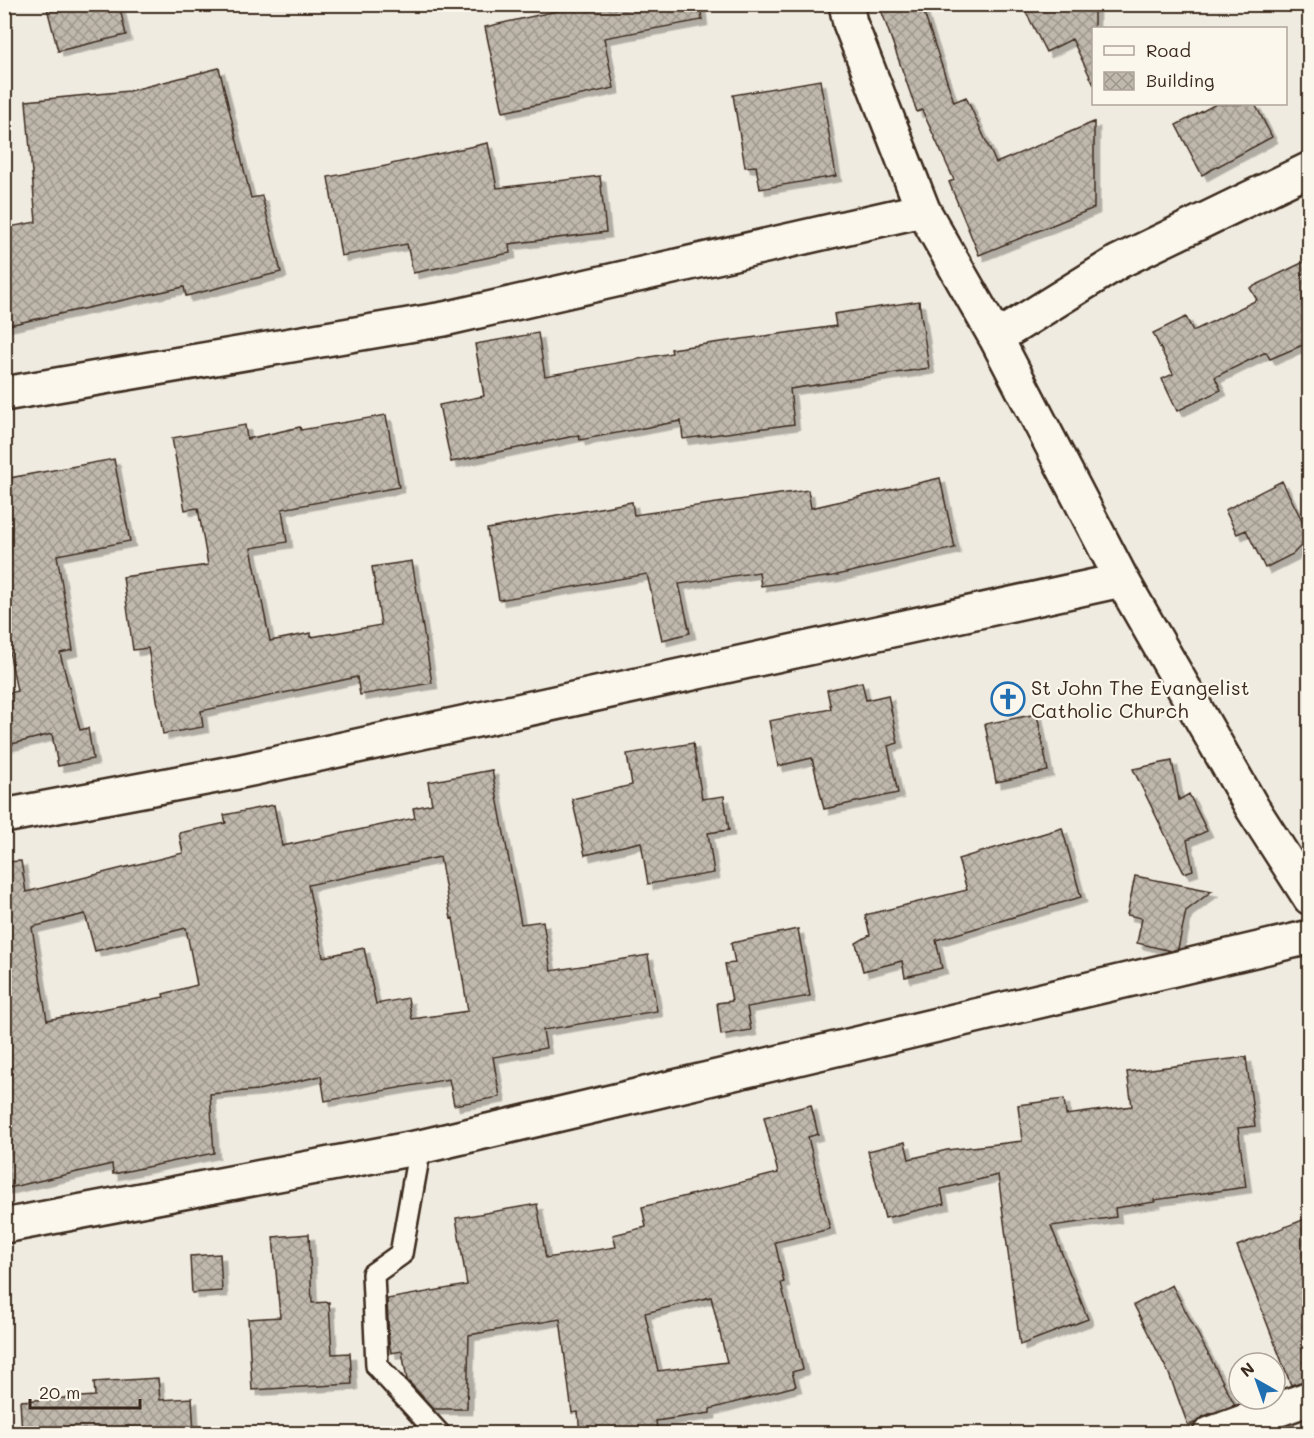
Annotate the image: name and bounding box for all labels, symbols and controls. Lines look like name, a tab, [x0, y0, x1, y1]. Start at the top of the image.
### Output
legend	[1092, 27, 1287, 105]
text: Road	[1146, 38, 1191, 62]
text: Building	[1146, 68, 1214, 92]
place label: St John The Evangelist Catholic Church	[1031, 674, 1249, 723]
church icon: St John The Evangelist Catholic Church	[990, 681, 1026, 717]
north arrow	[1227, 1351, 1287, 1411]
text: N	[1236, 1357, 1258, 1381]
scale bar	[30, 1372, 140, 1410]
text: 20 m	[39, 1380, 80, 1404]

